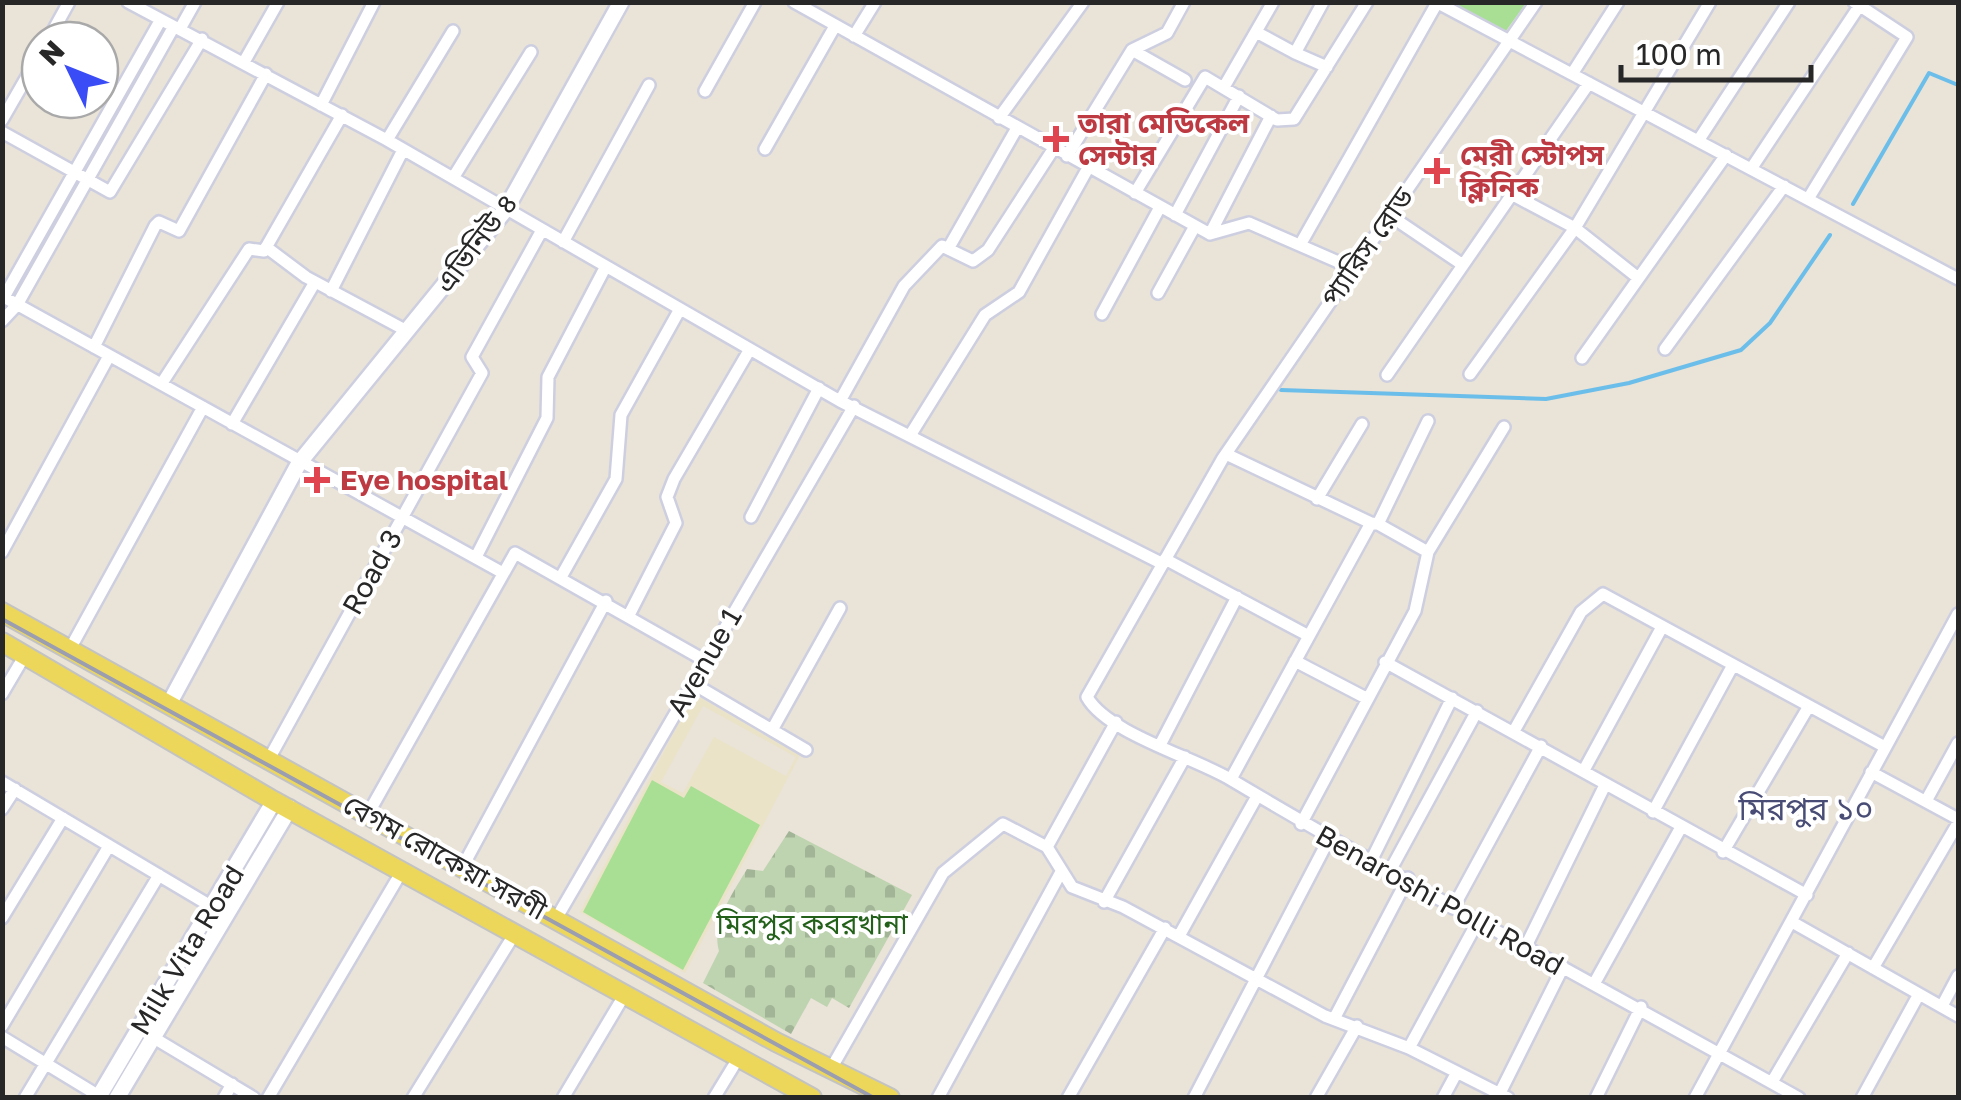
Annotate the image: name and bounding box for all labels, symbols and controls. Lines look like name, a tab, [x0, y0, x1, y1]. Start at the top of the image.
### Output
north arrow	[20, 20, 120, 120]
scale bar	[1621, 20, 1811, 82]
text: N	[32, 34, 71, 72]
text: 100 m	[1636, 36, 1722, 72]
place label: তারা মেডিকেল সেন্টার	[1077, 106, 1250, 171]
marker: তারা মেডিকেল সেন্টার	[1043, 126, 1069, 152]
place label: মেরী স্টোপস ক্লিনিক	[1459, 138, 1605, 204]
marker: মেরী স্টোপস ক্লিনিক	[1424, 158, 1450, 184]
street label: প্যারিস রোড	[1314, 180, 1420, 313]
street label: এভিনিউ ৪	[428, 187, 523, 299]
place label: Eye hospital	[340, 463, 508, 496]
marker: Eye hospital	[304, 467, 330, 493]
street label: Road 3	[335, 524, 408, 620]
street label: Avenue 1	[659, 602, 748, 722]
street label: বেগম রোকেয়া সরণী	[338, 787, 553, 926]
district label: মিরপুর ১০	[1737, 789, 1874, 828]
street label: Benaroshi Polli Road	[1311, 818, 1570, 981]
street label: Milk Vita Road	[123, 859, 250, 1041]
park label: মিরপুর কবরখানা	[715, 907, 908, 941]

